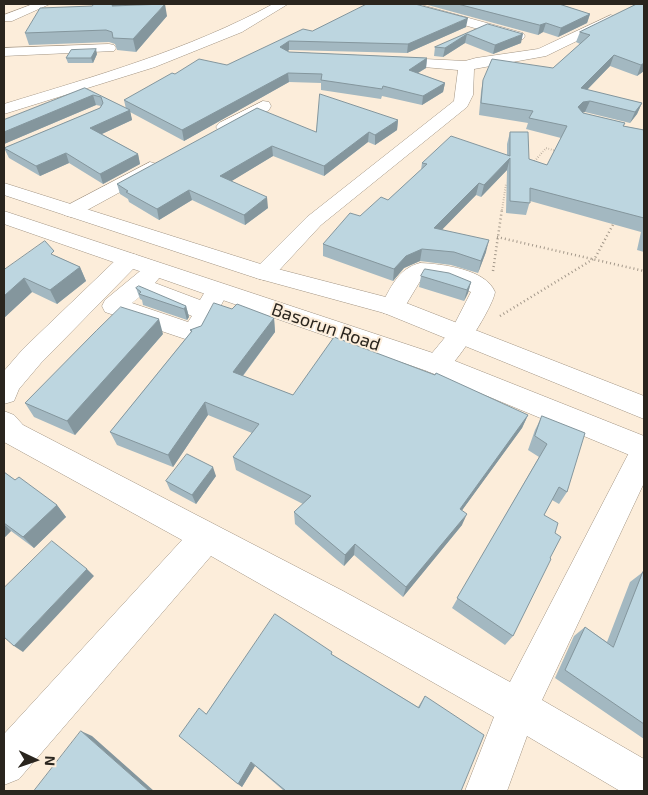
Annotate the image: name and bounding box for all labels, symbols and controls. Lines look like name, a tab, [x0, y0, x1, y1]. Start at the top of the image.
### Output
street label: Basorun Road	[269, 298, 383, 356]
north arrow	[10, 735, 60, 785]
text: N	[42, 755, 59, 766]

